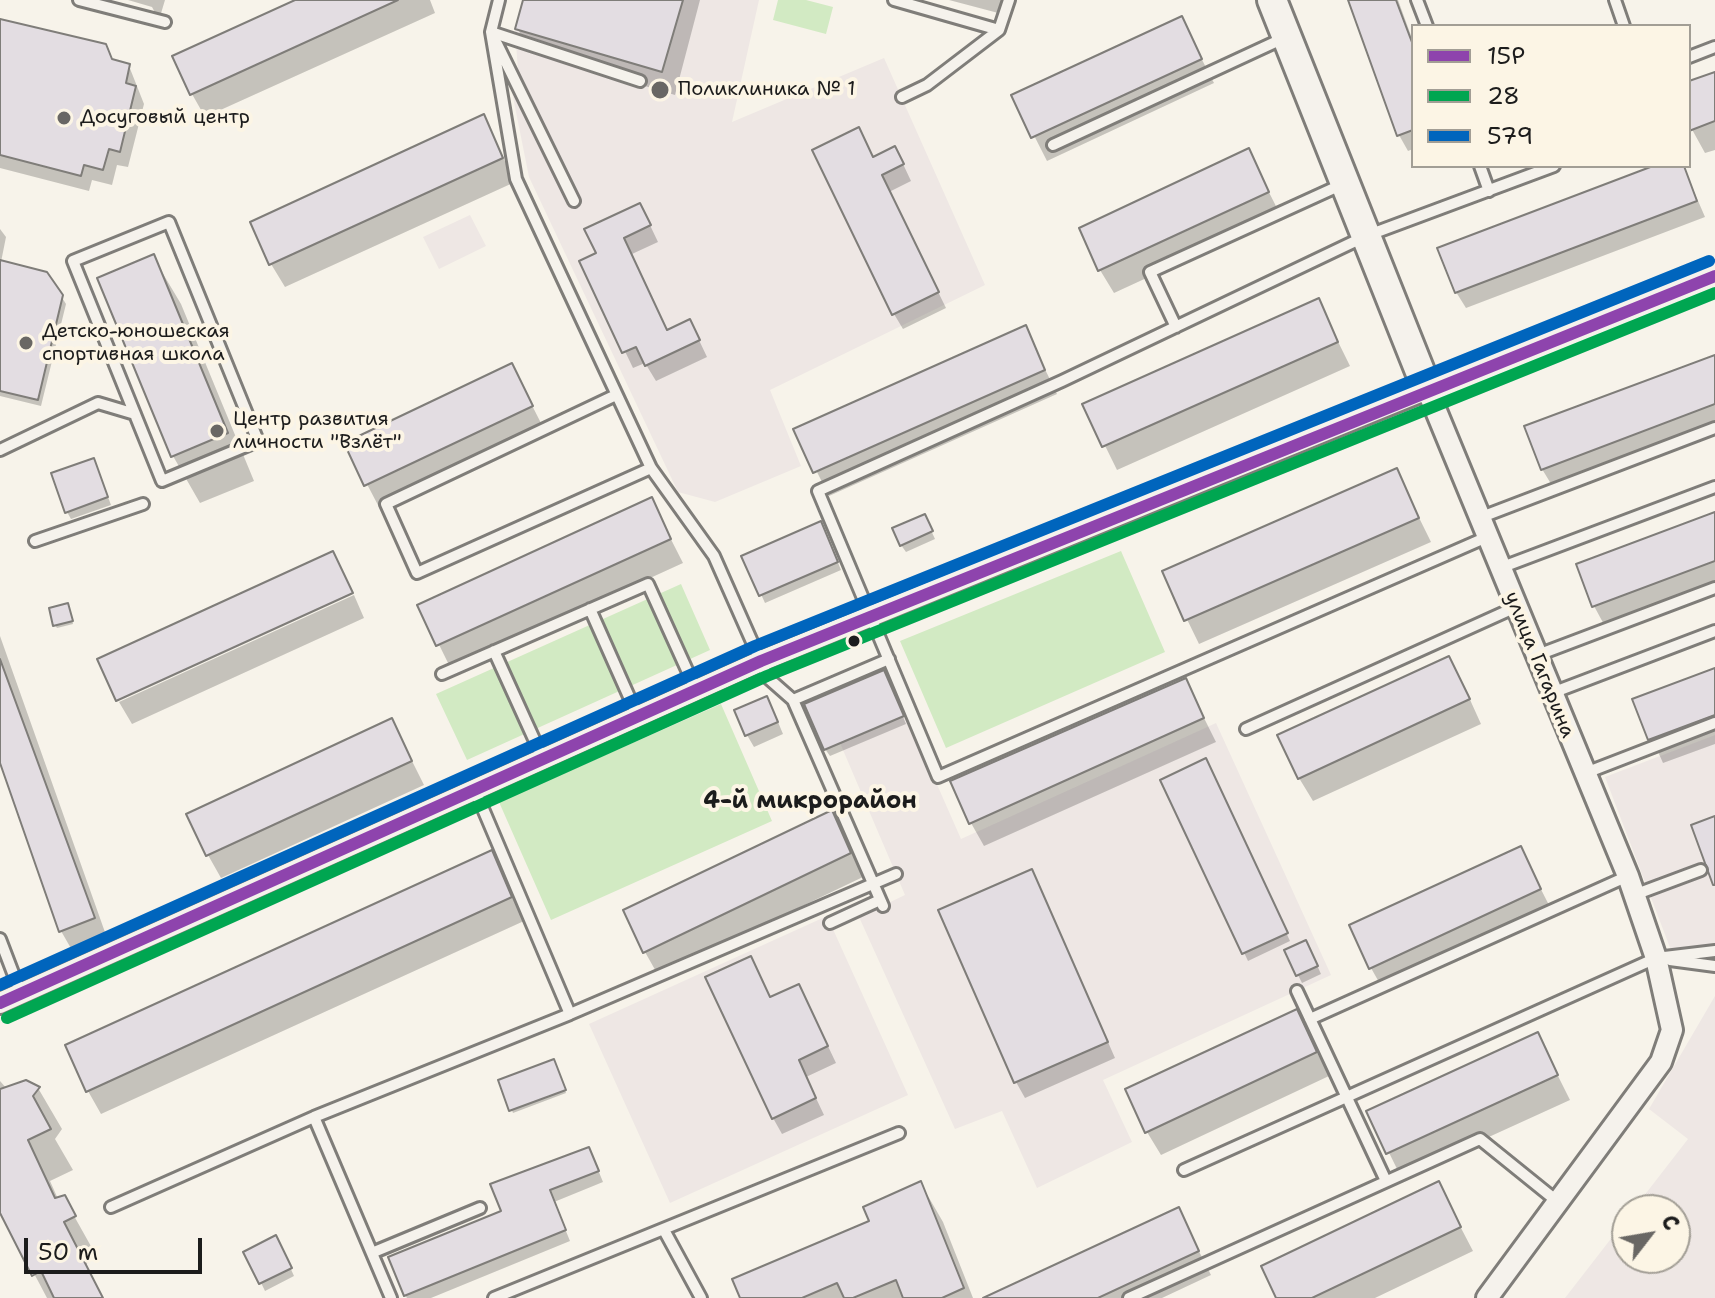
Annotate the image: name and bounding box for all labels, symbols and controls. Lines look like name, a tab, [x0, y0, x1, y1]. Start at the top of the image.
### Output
legend	[1411, 24, 1691, 168]
text: 15Р	[1487, 40, 1525, 72]
place label: Поликлиника № 1	[678, 78, 856, 102]
marker: Поликлиника № 1	[649, 79, 671, 101]
text: 28	[1487, 80, 1520, 112]
place label: Досуговый центр	[80, 106, 250, 130]
marker: Досуговый центр	[55, 109, 73, 127]
text: 579	[1487, 120, 1533, 152]
place label: Детско-юношеская спортивная школа	[42, 320, 230, 367]
marker: Детско-юношеская спортивная школа	[17, 334, 35, 352]
place label: Центр развития личности "Взлёт"	[233, 408, 402, 455]
marker: Центр развития личности "Взлёт"	[208, 422, 226, 440]
street label: улица Гагарина	[1499, 588, 1579, 742]
unlabelled marker	[846, 633, 862, 649]
district label: 4-й микрорайон	[703, 788, 917, 816]
north arrow	[1611, 1194, 1691, 1274]
text: С	[1654, 1209, 1686, 1236]
scale bar	[28, 1222, 206, 1272]
text: 50 m	[38, 1236, 98, 1268]

